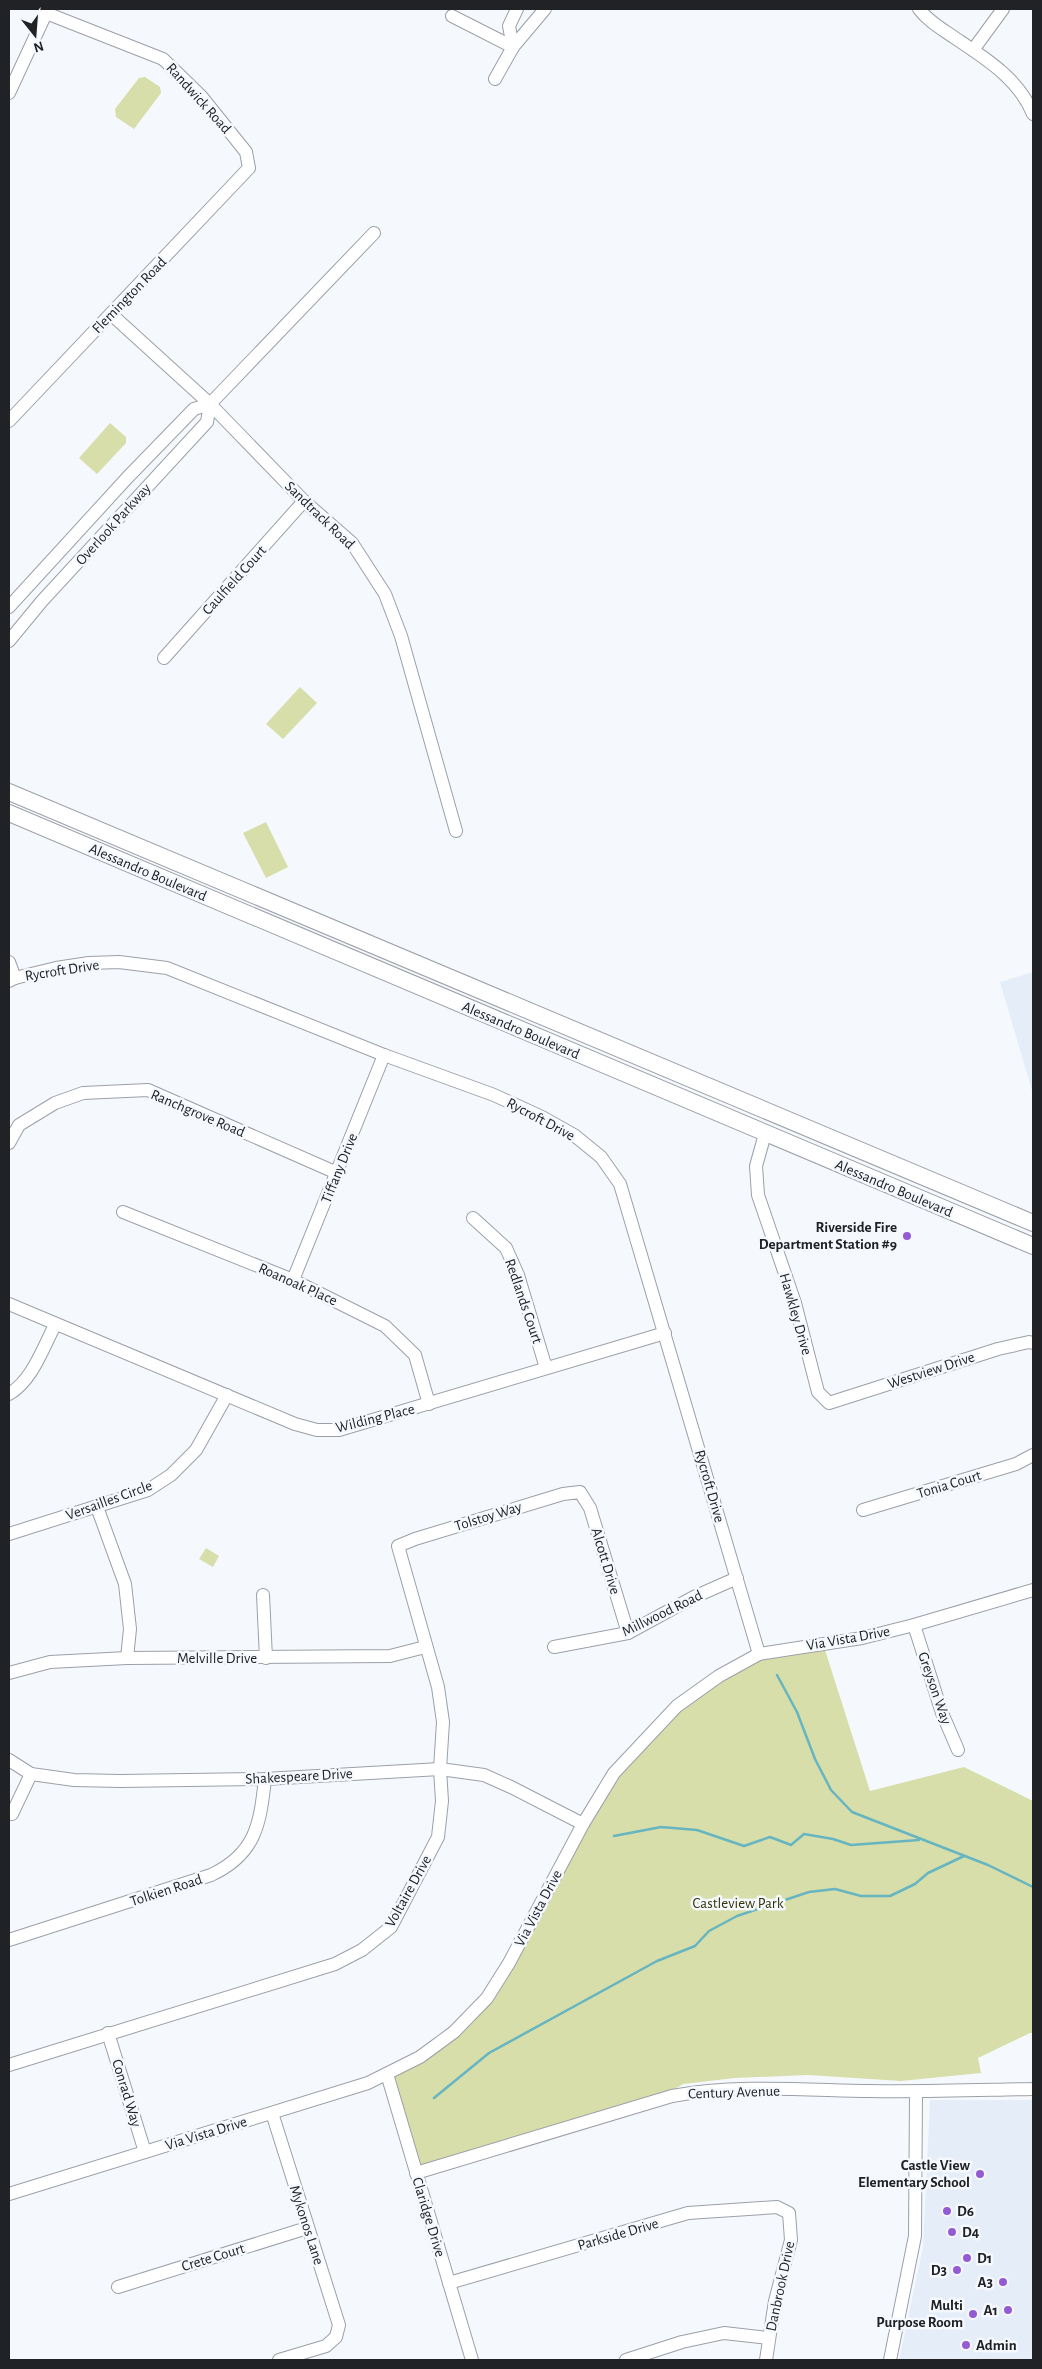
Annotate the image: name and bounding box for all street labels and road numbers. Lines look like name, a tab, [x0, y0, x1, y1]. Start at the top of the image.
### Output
street label: Randwick Road	[163, 60, 234, 137]
street label: Flemington Road	[89, 254, 170, 336]
street label: Sandtrack Road	[282, 479, 358, 552]
street label: Overlook Parkway	[73, 480, 154, 568]
street label: Caulfield Court	[200, 543, 269, 618]
street label: Alessandro Boulevard	[87, 841, 209, 904]
street label: Rycroft Drive	[24, 957, 100, 984]
street label: Alessandro Boulevard	[460, 999, 582, 1062]
street label: Ranchgrove Road	[148, 1087, 247, 1140]
street label: Rycroft Drive	[504, 1095, 577, 1144]
street label: Tiffany Drive	[319, 1131, 360, 1205]
street label: Alessandro Boulevard	[833, 1157, 955, 1220]
street label: Redlands Court	[502, 1257, 545, 1346]
street label: Roanoak Place	[256, 1260, 339, 1309]
street label: Hawkley Drive	[777, 1272, 814, 1357]
street label: Westview Drive	[886, 1349, 977, 1392]
street label: Wilding Place	[334, 1401, 416, 1436]
street label: Rycroft Drive	[692, 1448, 727, 1524]
street label: Tonia Court	[915, 1468, 983, 1501]
street label: Versailles Circle	[64, 1478, 154, 1523]
street label: Tolstoy Way	[453, 1499, 524, 1534]
street label: Alcott Drive	[588, 1526, 623, 1596]
street label: Millwood Road	[620, 1587, 705, 1639]
street label: Via Vista Drive	[805, 1624, 891, 1653]
street label: Greyson Way	[915, 1650, 954, 1727]
street label: Melville Drive	[177, 1651, 257, 1666]
street label: Shakespeare Drive	[245, 1766, 353, 1787]
street label: Voltaire Drive	[383, 1853, 434, 1930]
street label: Via Vista Drive	[512, 1867, 565, 1949]
street label: Tolkien Road	[128, 1872, 204, 1909]
street label: Conrad Way	[109, 2058, 144, 2129]
street label: Century Avenue	[688, 2083, 780, 2102]
street label: Via Vista Drive	[164, 2114, 249, 2153]
street label: Claridge Drive	[409, 2176, 448, 2259]
street label: Mykonos Lane	[287, 2184, 326, 2267]
street label: Parkside Drive	[576, 2216, 660, 2253]
street label: Danbrook Drive	[764, 2240, 797, 2333]
street label: Crete Court	[180, 2241, 247, 2274]

